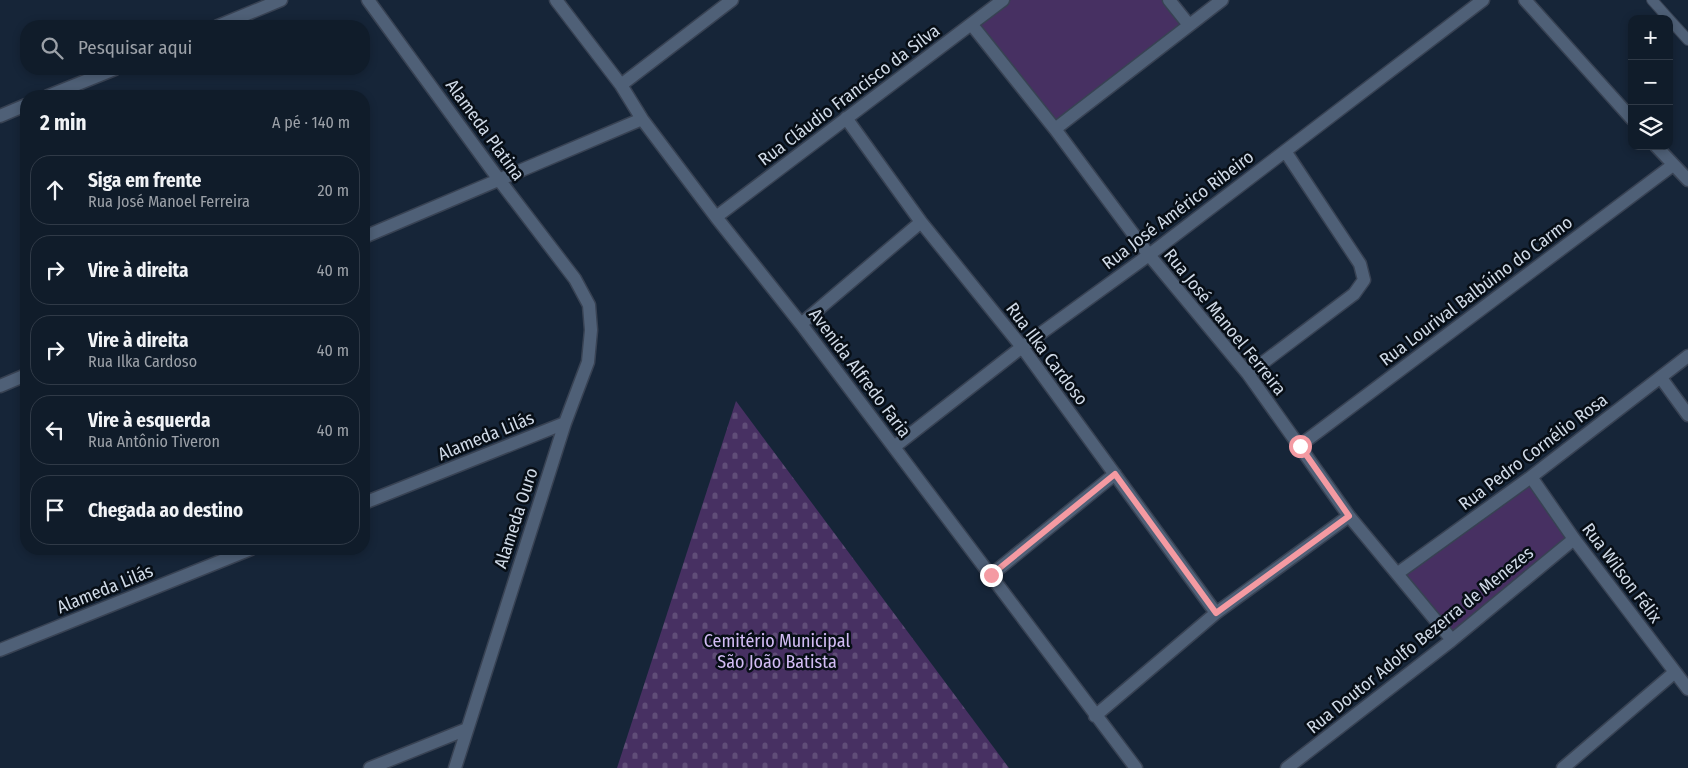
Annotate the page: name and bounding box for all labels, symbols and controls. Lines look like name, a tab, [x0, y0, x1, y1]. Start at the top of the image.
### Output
map controls	[1628, 15, 1673, 150]
button: +	[1628, 15, 1673, 60]
street label: Rua Cláudio Francisco da Silva	[754, 19, 944, 170]
search box	[20, 20, 370, 75]
icon: search	[38, 34, 66, 62]
text: Pesquisar aqui	[78, 36, 192, 59]
button: −	[1628, 60, 1673, 105]
street label: Alameda Platina	[441, 75, 529, 185]
button: layers	[1628, 105, 1673, 150]
text: 2 min	[40, 110, 87, 136]
text: A pé · 140 m	[272, 113, 350, 132]
street label: Rua José Américo Ribeiro	[1098, 146, 1258, 274]
text: Siga em frente	[88, 169, 202, 192]
icon: ahead	[41, 176, 69, 204]
text: 20 m	[318, 181, 349, 200]
text: Rua José Manoel Ferreira	[88, 192, 250, 211]
street label: Rua Lourival Balbúino do Carmo	[1375, 211, 1577, 371]
street label: Rua José Manoel Ferreira	[1159, 244, 1291, 400]
icon: right	[41, 256, 69, 284]
text: Vire à direita	[88, 259, 189, 282]
text: 40 m	[317, 261, 349, 280]
street label: Rua Ilka Cardoso	[1001, 298, 1093, 410]
street label: Avenida Alfredo Faria	[804, 304, 916, 442]
text: Vire à direita	[88, 329, 189, 352]
icon: right	[41, 336, 69, 364]
text: 40 m	[317, 341, 349, 360]
text: Rua Ilka Cardoso	[88, 352, 197, 371]
street label: Rua Pedro Cornélio Rosa	[1454, 389, 1612, 515]
street label: Alameda Lilás	[435, 407, 538, 465]
text: Vire à esquerda	[88, 409, 210, 432]
icon: left	[41, 416, 69, 444]
text: 40 m	[317, 421, 349, 440]
text: Rua Antônio Tiveron	[88, 432, 220, 451]
route start	[1289, 435, 1312, 458]
street label: Alameda Ouro	[489, 465, 543, 571]
icon: arrive	[41, 496, 69, 524]
text: Chegada ao destino	[88, 499, 243, 522]
street label: Rua Wilson Félix	[1577, 519, 1667, 627]
street label: Rua Doutor Adolfo Bezerra de Menezes	[1302, 541, 1538, 738]
street label: Alameda Lilás	[54, 560, 157, 618]
route end	[980, 564, 1003, 587]
park label: Cemitério Municipal São João Batista	[704, 630, 850, 673]

